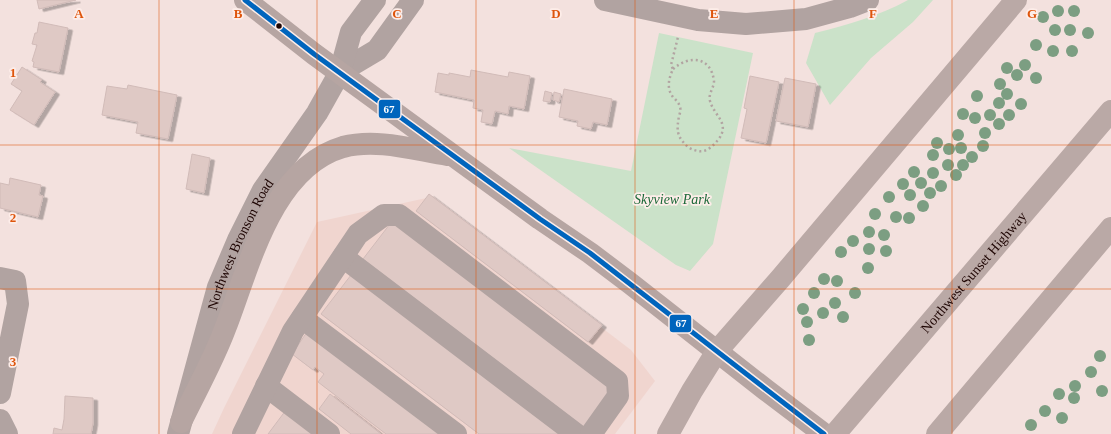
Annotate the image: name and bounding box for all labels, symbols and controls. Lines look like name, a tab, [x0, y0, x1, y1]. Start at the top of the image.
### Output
text: A	[74, 6, 84, 21]
text: B	[234, 6, 243, 21]
text: C	[392, 6, 402, 21]
text: D	[551, 6, 561, 21]
text: E	[710, 6, 718, 21]
text: F	[869, 6, 877, 21]
text: G	[1027, 6, 1037, 21]
unlabelled marker	[274, 21, 284, 31]
text: 1	[10, 65, 16, 80]
line badge: 67	[378, 99, 401, 119]
text: 67	[384, 103, 395, 115]
street label: Northwest Bronson Road	[205, 176, 276, 312]
park label: Skyview Park	[634, 192, 711, 207]
street label: Northwest Sunset Highway	[918, 209, 1030, 336]
text: 2	[10, 210, 16, 225]
line badge: 67	[669, 314, 692, 333]
text: 67	[676, 317, 687, 329]
text: 3	[10, 354, 17, 369]

